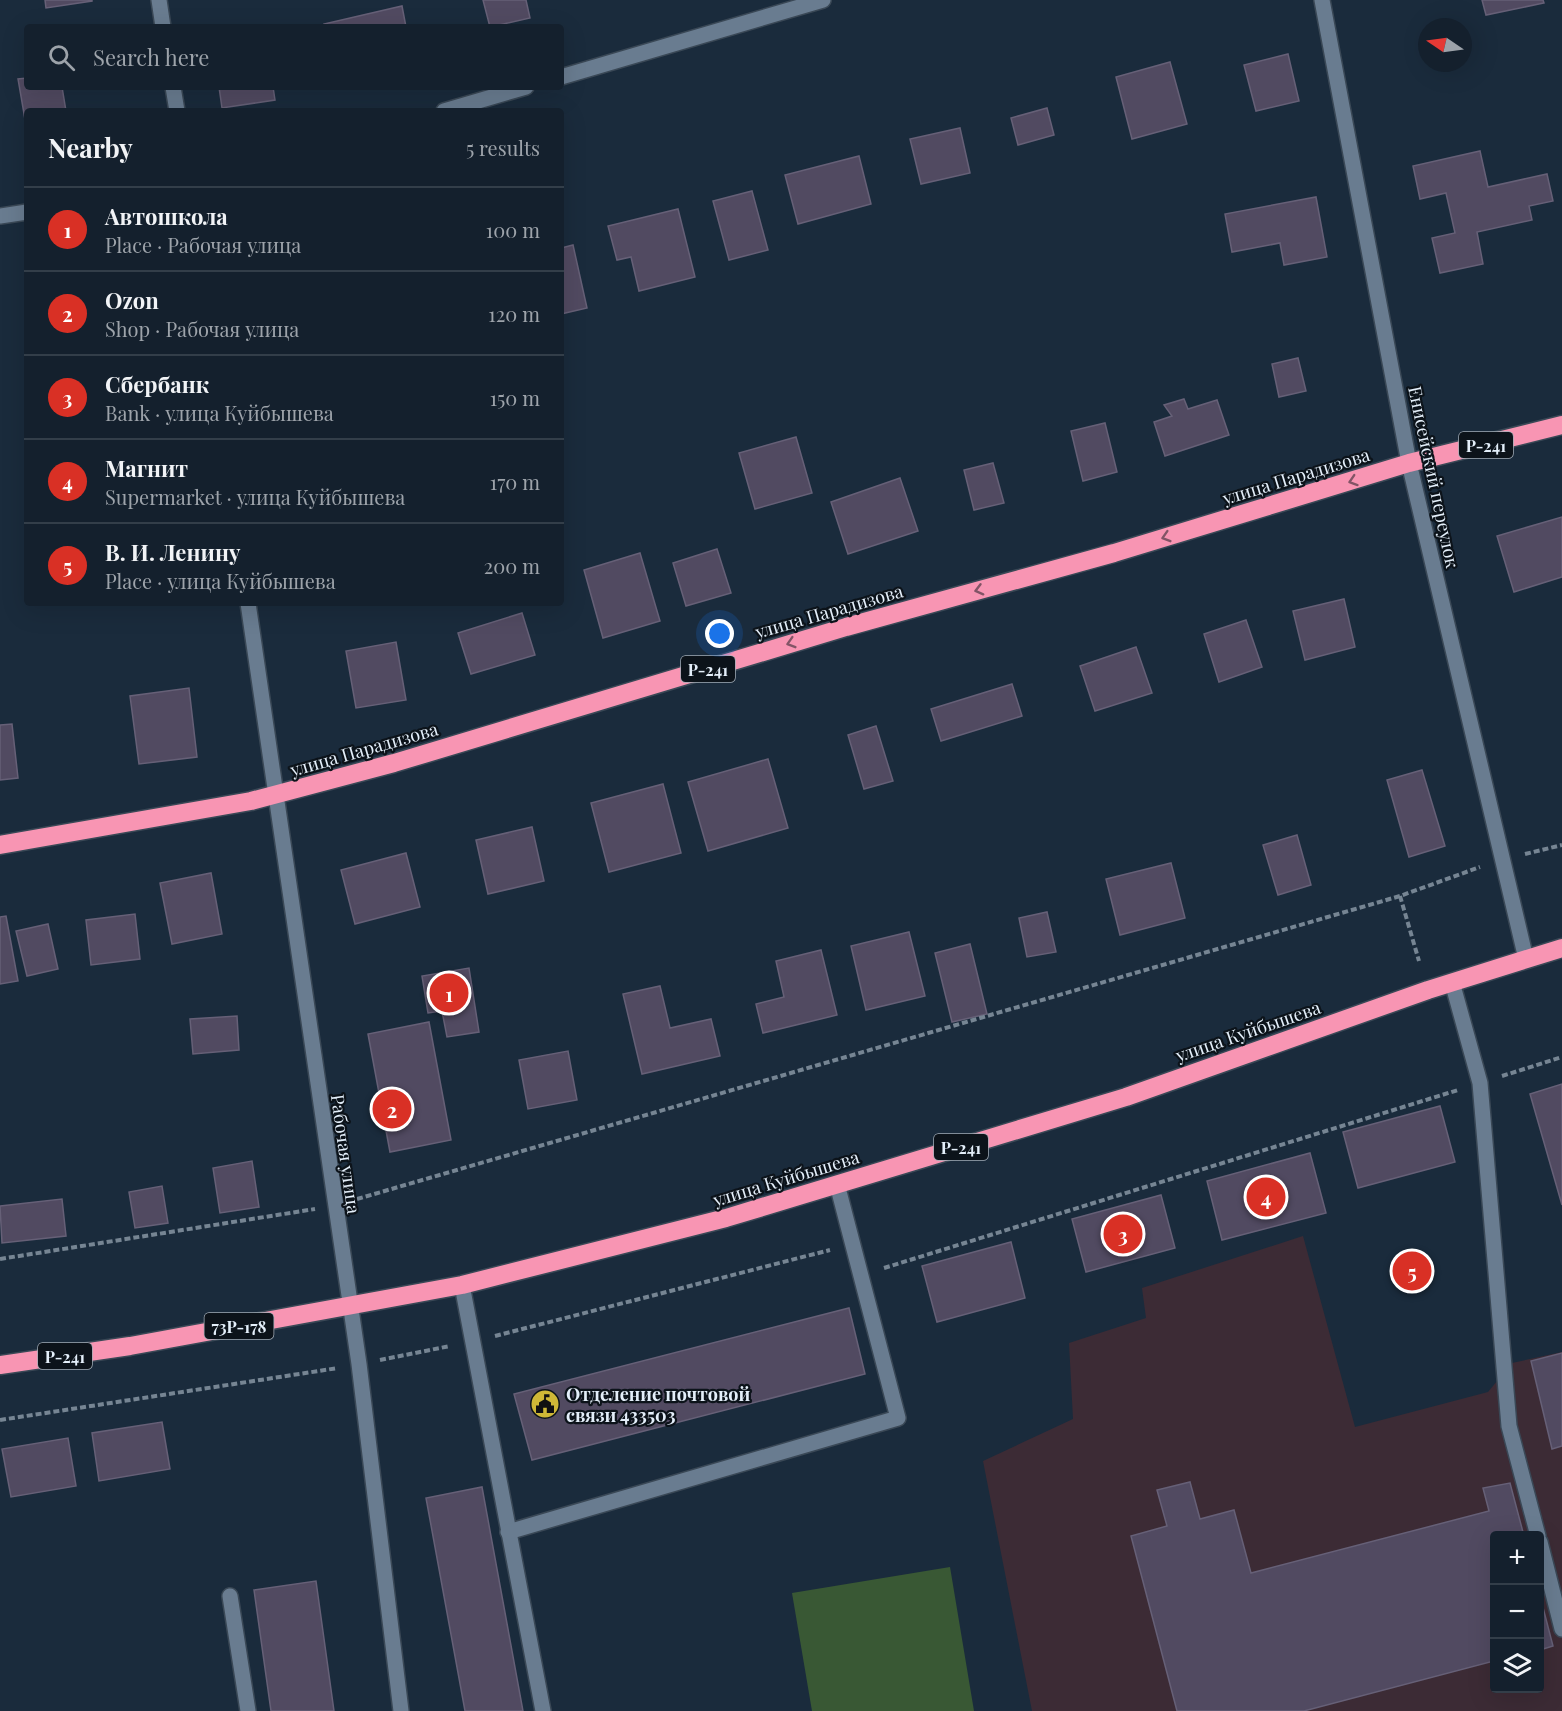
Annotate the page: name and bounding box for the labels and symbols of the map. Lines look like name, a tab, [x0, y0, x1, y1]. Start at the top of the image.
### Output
north arrow	[1418, 18, 1472, 72]
street label: Енисейский переулок	[1403, 384, 1465, 570]
road number: Р-241	[1459, 432, 1513, 458]
street label: улица Парадизова	[1218, 442, 1373, 510]
one-way arrow	[1348, 474, 1359, 486]
one-way arrow	[1161, 530, 1172, 542]
street label: улица Парадизова	[751, 578, 906, 644]
one-way arrow	[974, 583, 985, 595]
your location	[705, 619, 734, 648]
one-way arrow	[786, 636, 797, 648]
road number: Р-241	[681, 656, 735, 682]
street label: улица Парадизова	[286, 716, 441, 782]
pin: 1	[430, 970, 468, 1016]
street label: улица Куйбышева	[1171, 995, 1324, 1067]
pin: 2	[372, 1086, 412, 1132]
street label: Рабочая улица	[326, 1093, 366, 1215]
road number: Р-241	[934, 1134, 988, 1160]
street label: улица Куйбышева	[709, 1144, 862, 1212]
pin: 4	[1246, 1174, 1286, 1220]
pin: 3	[1104, 1212, 1142, 1256]
pin: 5	[1392, 1248, 1432, 1294]
road number: 73Р-178	[204, 1313, 274, 1339]
road number: Р-241	[38, 1343, 92, 1369]
place label: Отделение почтовой связи 433503	[566, 1382, 750, 1427]
public building icon: Отделение почтовой связи 433503	[529, 1388, 561, 1420]

